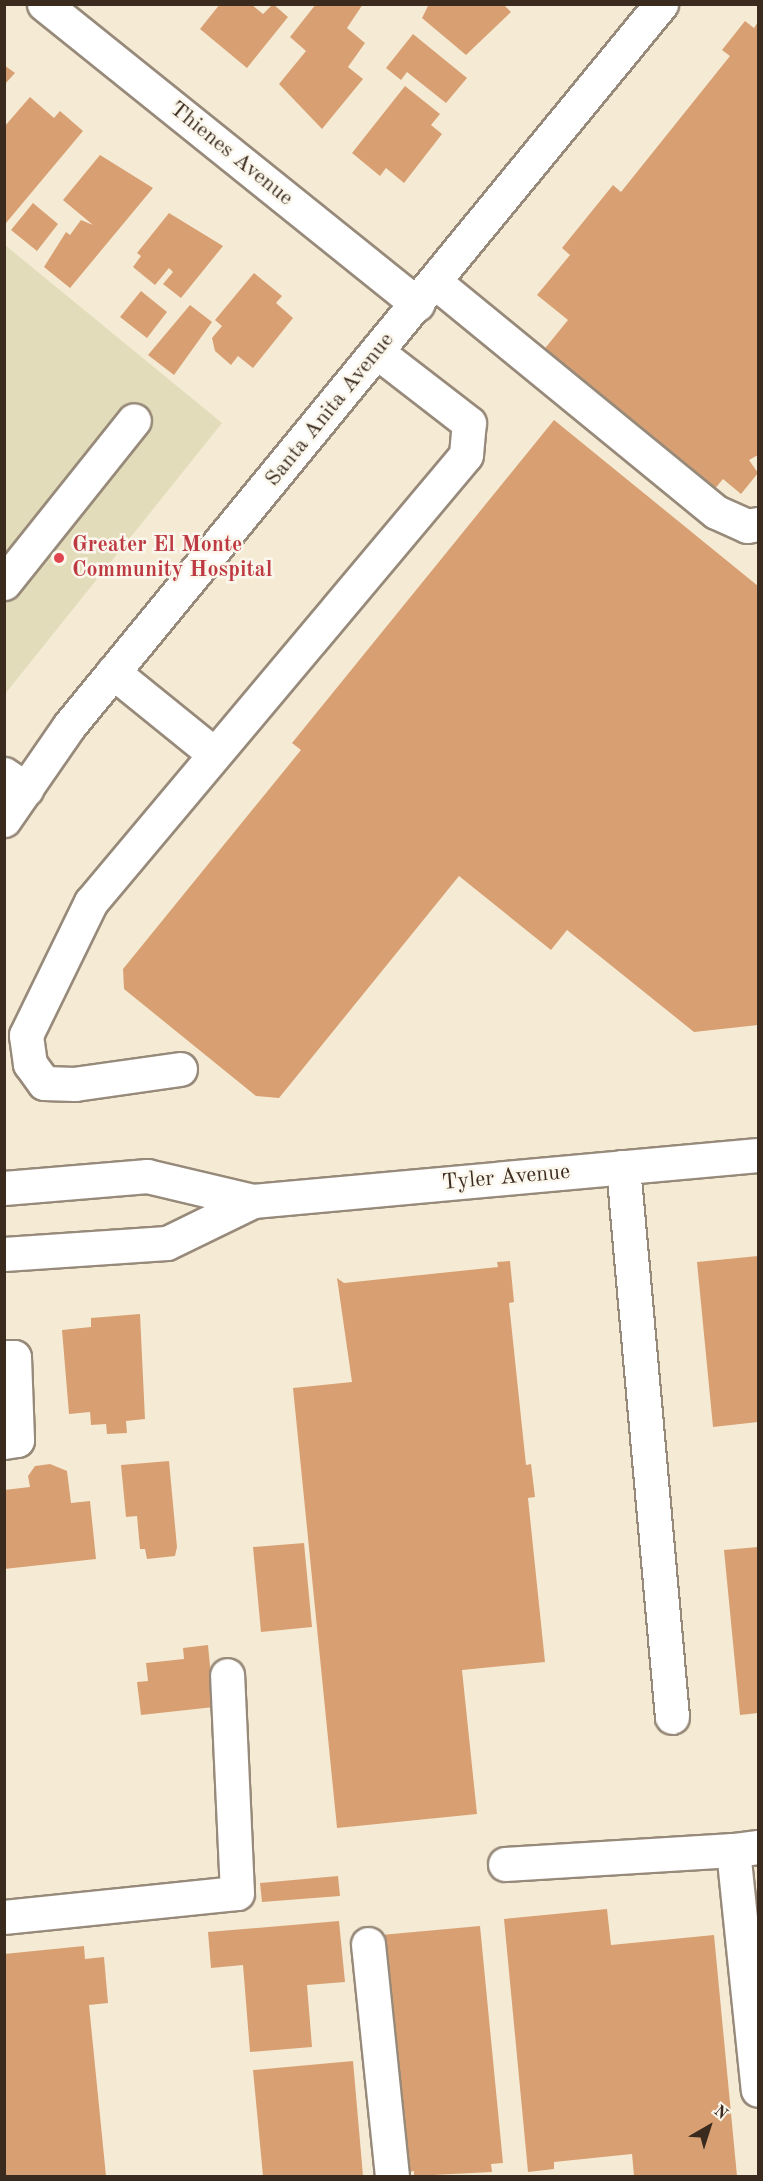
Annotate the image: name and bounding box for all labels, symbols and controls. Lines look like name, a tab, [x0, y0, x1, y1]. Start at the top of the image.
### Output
street label: Thienes Avenue	[164, 96, 298, 212]
street label: Santa Anita Avenue	[260, 328, 400, 492]
place label: Greater El Monte Community Hospital	[72, 532, 272, 584]
marker: Greater El Monte Community Hospital	[50, 549, 68, 567]
street label: Tyler Avenue	[441, 1159, 571, 1197]
north arrow	[679, 2097, 739, 2157]
text: N	[711, 2103, 730, 2123]

